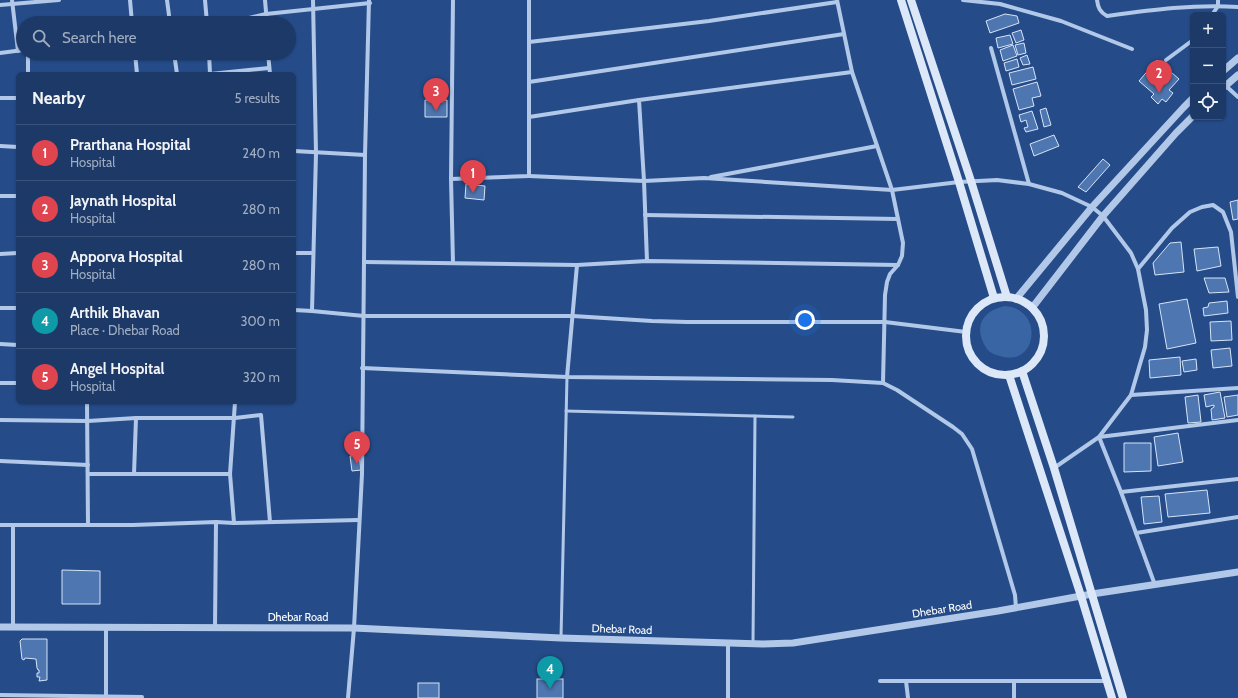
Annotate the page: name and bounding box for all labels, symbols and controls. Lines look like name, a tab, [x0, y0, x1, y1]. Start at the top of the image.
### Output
map controls	[1190, 12, 1226, 120]
button: +	[1190, 12, 1226, 48]
search box	[16, 16, 296, 60]
icon: search	[30, 27, 52, 49]
text: Search here	[62, 29, 137, 47]
button: −	[1190, 48, 1226, 84]
pin: 2	[1146, 60, 1172, 93]
pin: 3	[423, 78, 449, 111]
button: locate	[1190, 84, 1226, 120]
text: Nearby	[32, 88, 85, 108]
text: 5 results	[234, 90, 280, 106]
text: Prarthana Hospital	[70, 136, 191, 154]
text: 1	[43, 145, 47, 161]
text: 240 m	[242, 145, 280, 161]
text: Hospital	[70, 154, 115, 170]
pin: 1	[460, 160, 486, 193]
text: Jaynath Hospital	[70, 192, 176, 210]
text: 2	[42, 201, 48, 217]
text: 280 m	[242, 201, 280, 217]
text: Hospital	[70, 210, 115, 226]
text: Apporva Hospital	[70, 248, 183, 266]
text: 3	[41, 257, 49, 273]
text: 280 m	[242, 257, 280, 273]
text: Hospital	[70, 266, 115, 282]
text: Arthik Bhavan	[70, 304, 160, 322]
your location	[795, 310, 815, 330]
text: 4	[41, 313, 49, 329]
text: 300 m	[240, 313, 280, 329]
text: Place · Dhebar Road	[70, 322, 180, 338]
text: Angel Hospital	[70, 360, 165, 378]
text: 5	[42, 369, 48, 385]
text: 320 m	[243, 369, 280, 385]
text: Hospital	[70, 378, 115, 394]
pin: 5	[344, 431, 370, 464]
street label: Dhebar Road	[911, 597, 973, 621]
street label: Dhebar Road	[268, 610, 328, 624]
street label: Dhebar Road	[591, 621, 653, 637]
pin: 4	[537, 656, 563, 689]

